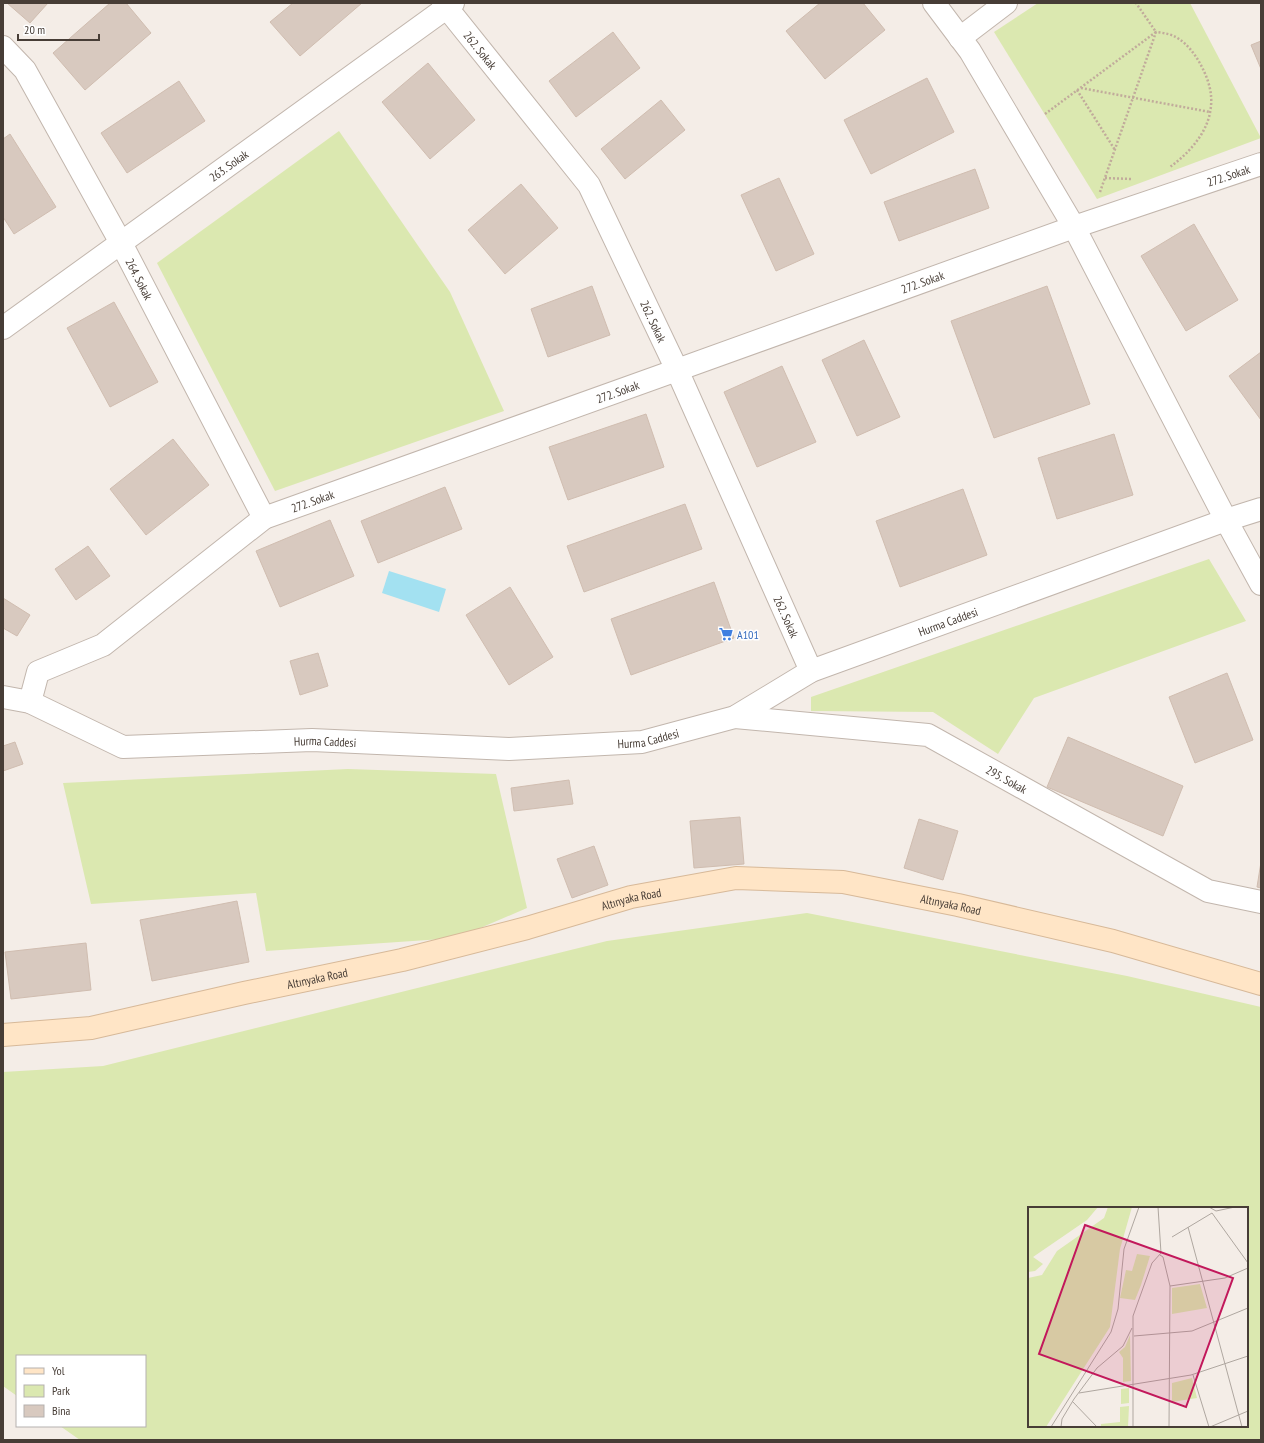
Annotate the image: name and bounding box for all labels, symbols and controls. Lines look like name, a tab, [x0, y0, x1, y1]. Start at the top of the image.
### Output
scale bar	[18, 16, 99, 42]
text: 20 m	[24, 22, 45, 37]
street label: 262. Sokak	[461, 28, 501, 72]
street label: 263. Sokak	[206, 146, 251, 184]
street label: 272. Sokak	[1205, 161, 1252, 189]
street label: 264. Sokak	[123, 256, 157, 302]
street label: 272. Sokak	[899, 267, 946, 296]
street label: 262. Sokak	[637, 298, 670, 345]
street label: 272. Sokak	[594, 377, 641, 406]
street label: 272. Sokak	[289, 486, 336, 515]
street label: 262. Sokak	[771, 593, 803, 640]
street label: Hurma Caddesi	[916, 604, 980, 639]
supermarket icon: A101	[718, 626, 734, 642]
place label: A101	[737, 627, 759, 642]
street label: Hurma Caddesi	[617, 725, 681, 751]
street label: Hurma Caddesi	[294, 732, 357, 750]
street label: 295. Sokak	[984, 761, 1030, 796]
street label: Altınyaka Road	[599, 884, 662, 913]
street label: Altınyaka Road	[919, 890, 983, 918]
street label: Altınyaka Road	[286, 964, 349, 991]
inset map	[1028, 1207, 1248, 1427]
legend	[16, 1355, 146, 1427]
text: Yol	[52, 1363, 65, 1378]
text: Park	[52, 1383, 70, 1398]
text: Bina	[52, 1403, 71, 1418]

